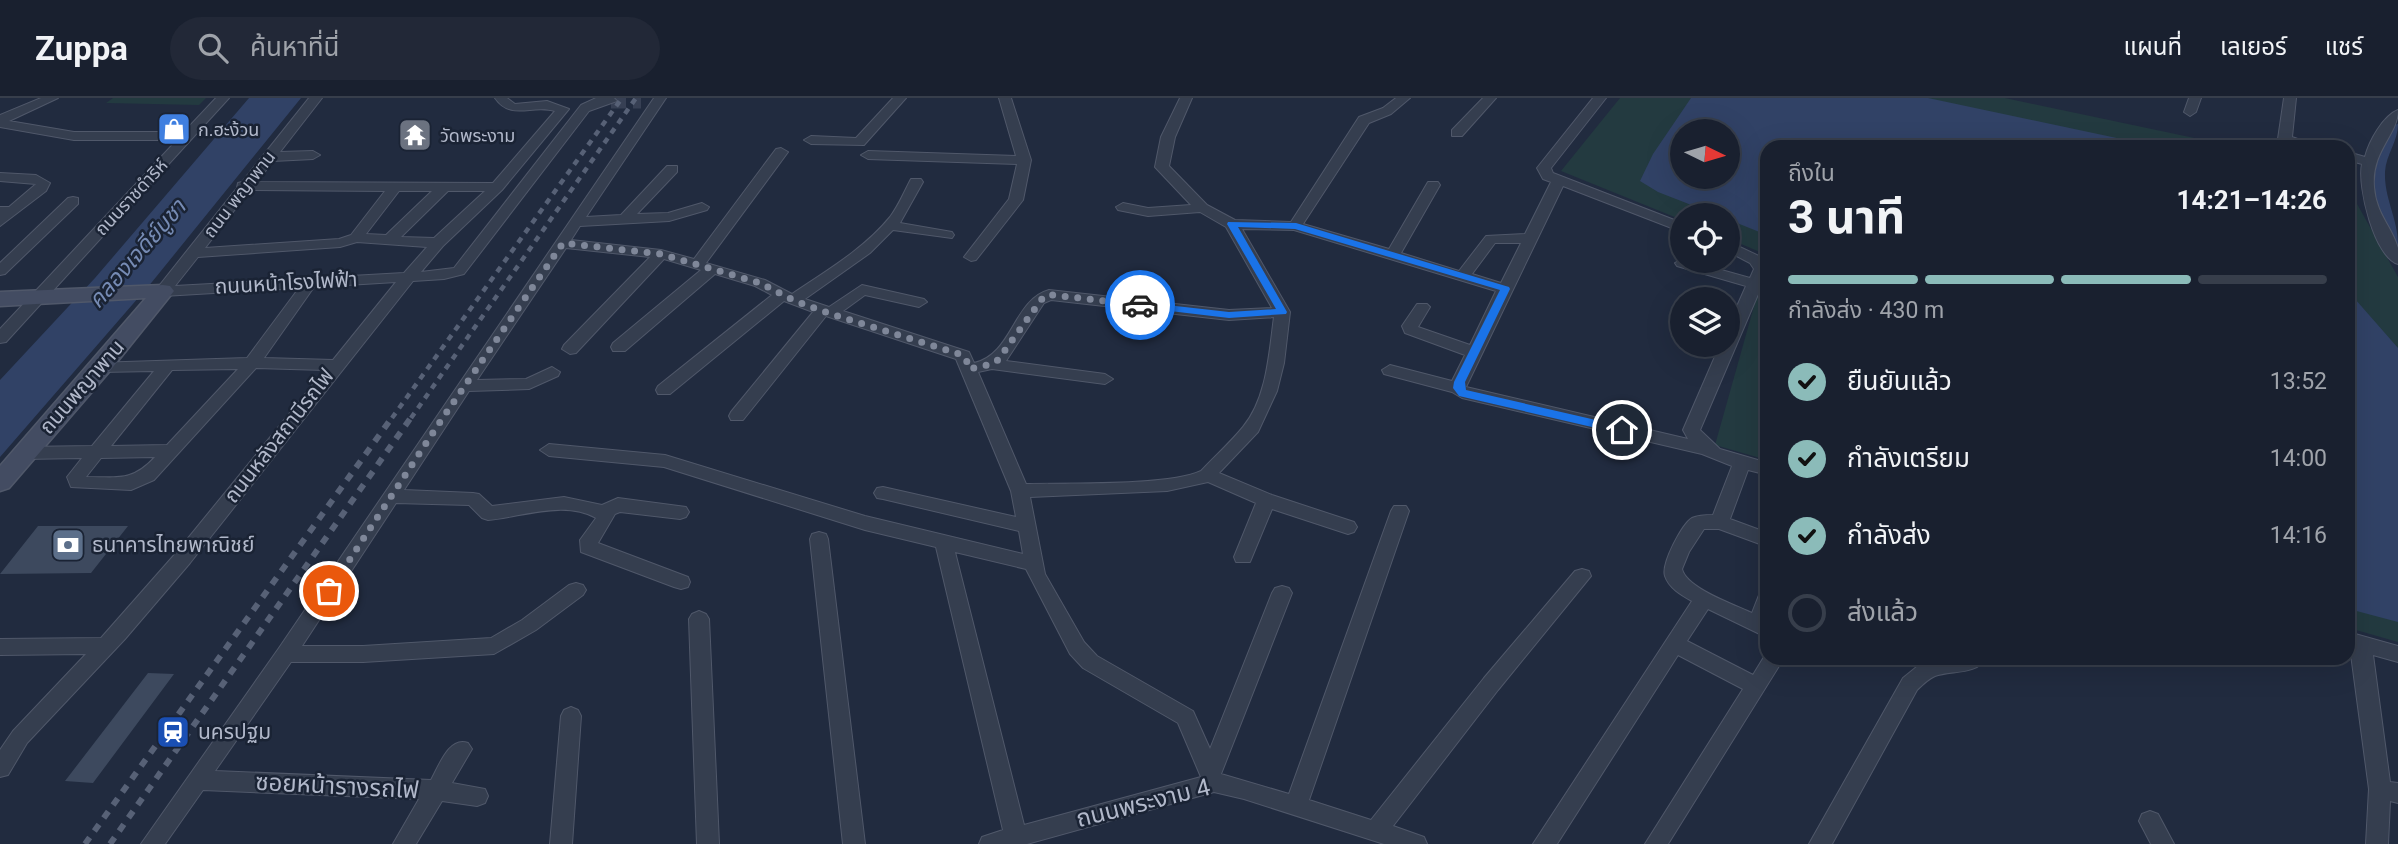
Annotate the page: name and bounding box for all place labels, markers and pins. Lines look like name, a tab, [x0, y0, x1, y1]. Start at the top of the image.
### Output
shop icon: ก.ฮะง้วน	[155, 110, 193, 148]
temple icon: วัดพระงาม	[396, 116, 434, 154]
place label: ก.ฮะง้วน	[198, 119, 259, 140]
place label: วัดพระงาม	[440, 125, 515, 146]
pin	[1592, 400, 1652, 460]
bank icon: ธนาคารไทยพาณิชย์	[49, 526, 87, 564]
place label: ธนาคารไทยพาณิชย์	[92, 533, 255, 557]
pin	[299, 561, 359, 621]
station icon: นครปฐม	[154, 713, 192, 751]
place label: นครปฐม	[198, 720, 271, 744]

